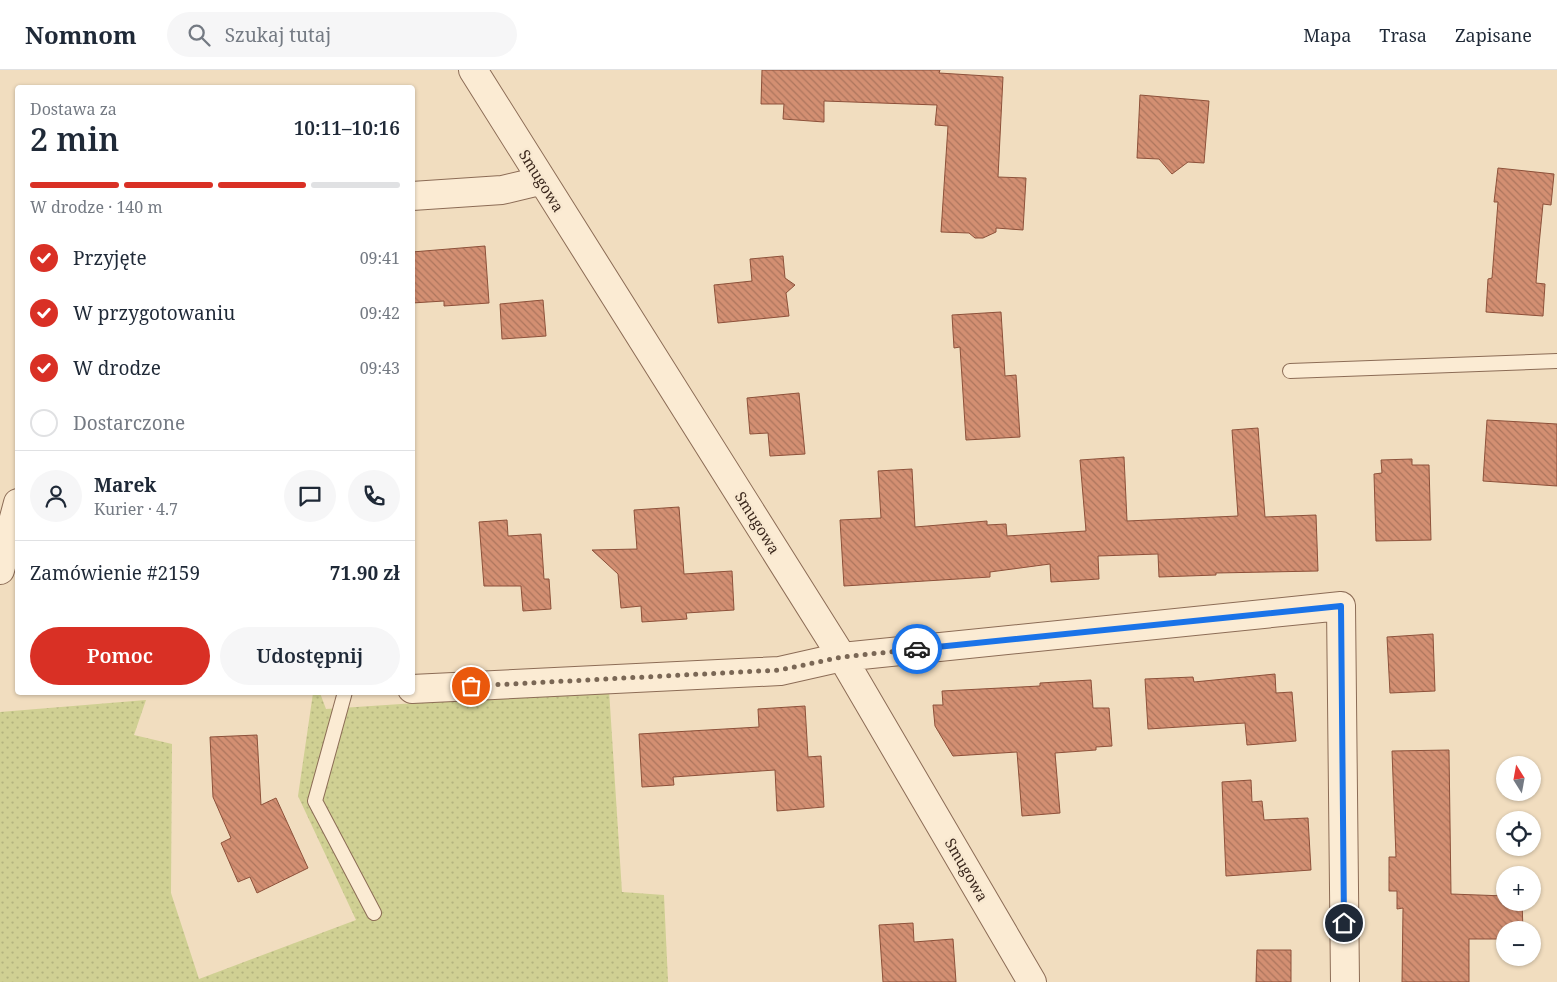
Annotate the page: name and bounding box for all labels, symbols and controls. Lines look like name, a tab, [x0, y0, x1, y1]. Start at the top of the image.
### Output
search box	[167, 12, 517, 57]
text: Nomnom	[25, 18, 137, 51]
icon: search	[185, 21, 213, 49]
text: Szukaj tutaj	[225, 22, 331, 48]
text: Mapa	[1303, 23, 1351, 47]
text: Trasa	[1379, 23, 1427, 47]
text: Zapisane	[1455, 23, 1532, 47]
text: Dostawa za	[30, 98, 117, 120]
text: 10:11–10:16	[294, 115, 400, 141]
text: 2 min	[30, 117, 119, 160]
street label: Smugowa	[515, 146, 569, 215]
text: W drodze · 140 m	[30, 196, 163, 218]
icon: check	[30, 244, 58, 272]
text: Przyjęte	[73, 245, 147, 271]
text: 09:41	[360, 247, 400, 269]
icon: check	[30, 299, 58, 327]
text: W przygotowaniu	[73, 300, 235, 326]
text: 09:42	[360, 302, 400, 324]
icon: check	[30, 354, 58, 382]
text: W drodze	[73, 355, 161, 381]
text: 09:43	[360, 357, 400, 379]
text: Dostarczone	[73, 410, 185, 436]
button: person	[30, 470, 82, 522]
button: chat	[284, 470, 336, 522]
button: phone	[348, 470, 400, 522]
text: Marek	[94, 472, 156, 498]
street label: Smugowa	[731, 488, 785, 557]
text: Kurier · 4.7	[94, 498, 178, 520]
text: Zamówienie #2159	[30, 560, 200, 586]
text: 71.90 zł	[330, 560, 400, 586]
courier	[892, 624, 942, 674]
button: Pomoc	[30, 627, 210, 685]
button: Udostępnij	[220, 627, 400, 685]
icon: car	[903, 635, 931, 663]
pin	[450, 665, 492, 707]
icon: bag	[457, 672, 485, 700]
north arrow	[1496, 756, 1541, 801]
map controls	[1496, 756, 1541, 966]
button: locate	[1496, 811, 1541, 856]
street label: Smugowa	[941, 834, 993, 905]
button: +	[1496, 866, 1541, 911]
pin	[1323, 902, 1365, 944]
icon: home	[1330, 909, 1358, 937]
button: −	[1496, 921, 1541, 966]

